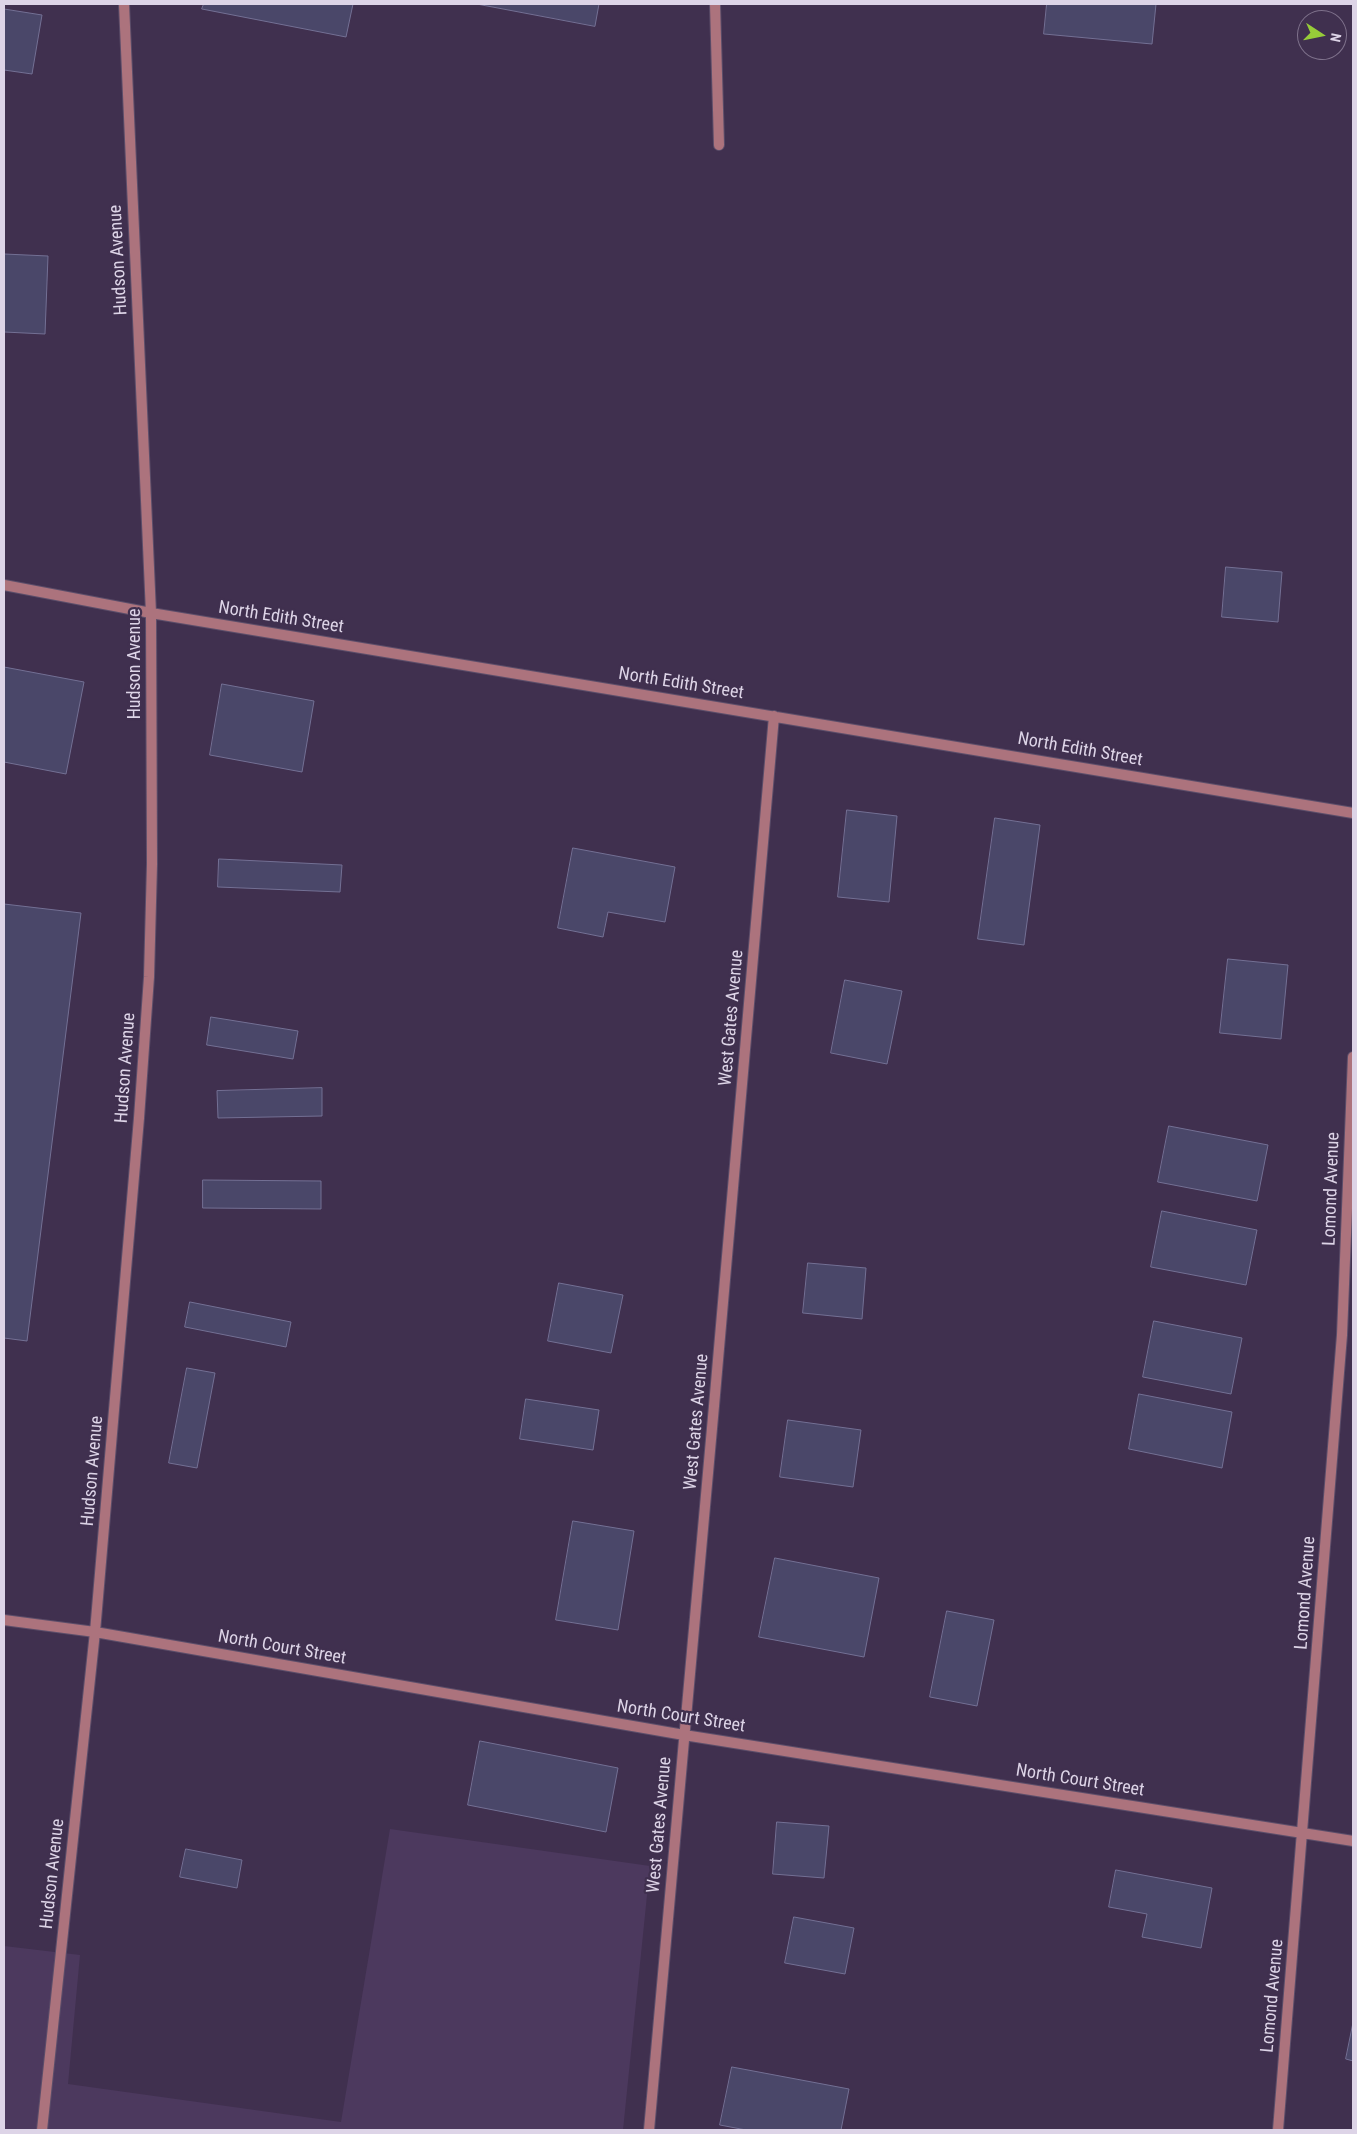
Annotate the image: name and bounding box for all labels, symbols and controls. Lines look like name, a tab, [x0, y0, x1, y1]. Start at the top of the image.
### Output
north arrow	[1297, 10, 1347, 60]
text: N	[1327, 32, 1344, 43]
street label: Hudson Avenue	[105, 204, 133, 316]
street label: North Edith Street	[217, 597, 345, 639]
street label: Hudson Avenue	[124, 609, 146, 719]
street label: North Edith Street	[617, 663, 745, 705]
street label: North Edith Street	[1016, 728, 1144, 772]
street label: West Gates Avenue	[715, 949, 749, 1087]
street label: Hudson Avenue	[111, 1012, 141, 1124]
street label: Lomond Avenue	[1319, 1132, 1345, 1246]
street label: West Gates Avenue	[680, 1353, 714, 1491]
street label: Hudson Avenue	[77, 1415, 109, 1527]
street label: Lomond Avenue	[1291, 1535, 1321, 1651]
street label: North Court Street	[216, 1626, 348, 1670]
street label: North Court Street	[615, 1696, 747, 1738]
street label: West Gates Avenue	[643, 1756, 677, 1894]
street label: North Court Street	[1014, 1760, 1146, 1802]
street label: Hudson Avenue	[36, 1818, 70, 1930]
street label: Lomond Avenue	[1257, 1938, 1289, 2054]

